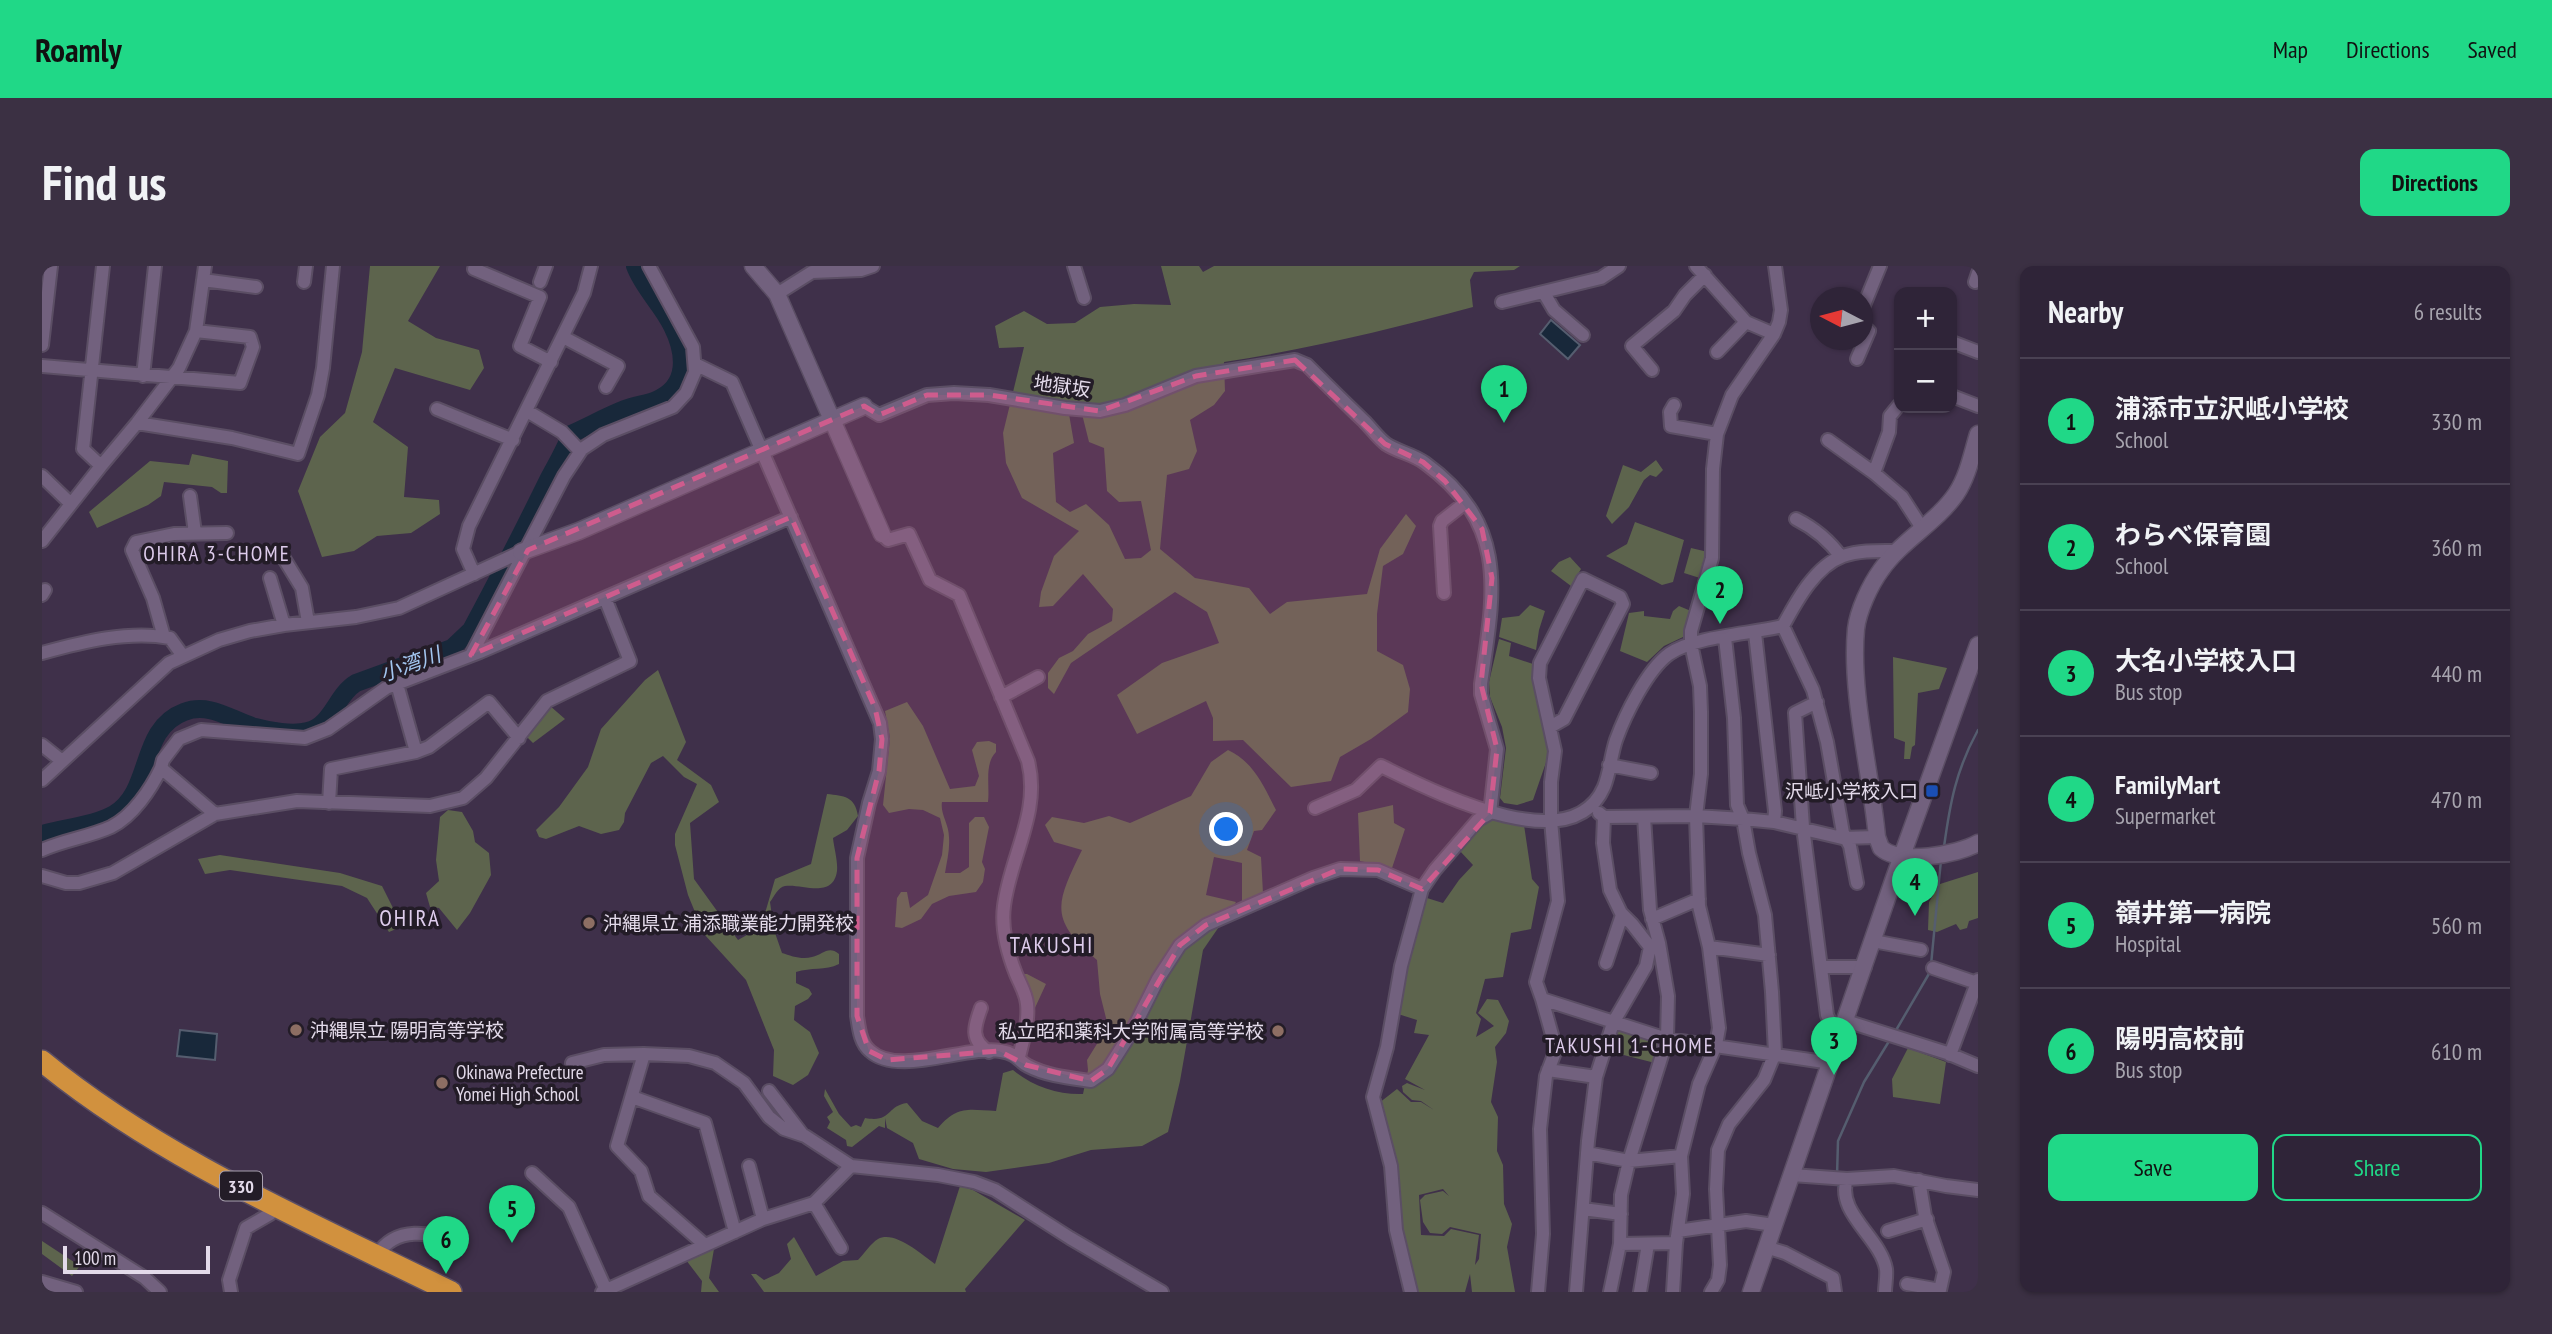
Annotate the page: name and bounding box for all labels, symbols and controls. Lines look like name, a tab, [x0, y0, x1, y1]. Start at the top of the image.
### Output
text: Roamly	[35, 28, 122, 71]
text: Map	[2273, 34, 2308, 65]
text: Directions	[2346, 34, 2430, 65]
text: Saved	[2468, 34, 2517, 65]
button: Directions	[2360, 149, 2510, 216]
text: Find us	[42, 150, 166, 214]
north arrow	[1810, 287, 1873, 350]
map controls	[1894, 287, 1957, 413]
button: +	[1894, 287, 1957, 350]
text: Nearby	[2048, 292, 2123, 331]
text: 6 results	[2414, 297, 2482, 326]
button: −	[1894, 350, 1957, 413]
pin: 1	[1481, 365, 1527, 423]
street label: 地獄坂	[1032, 370, 1092, 402]
text: 浦添市立沢岻小学校	[2115, 392, 2349, 425]
text: 1	[2066, 407, 2077, 436]
text: 330 m	[2431, 407, 2482, 436]
text: School	[2115, 425, 2168, 454]
text: わらべ保育園	[2115, 518, 2271, 551]
text: 2	[2066, 533, 2077, 562]
text: 360 m	[2431, 533, 2482, 562]
district label: OHIRA 3-CHOME	[143, 540, 291, 567]
text: School	[2115, 551, 2168, 580]
pin: 2	[1697, 566, 1743, 624]
water label: 小湾川	[376, 640, 446, 687]
text: 大名小学校入口	[2115, 644, 2297, 677]
text: 3	[2066, 659, 2077, 688]
text: 440 m	[2431, 659, 2482, 688]
text: Bus stop	[2115, 677, 2182, 706]
text: FamilyMart	[2115, 768, 2220, 801]
place label: 沢岻小学校入口	[1785, 779, 1918, 803]
marker: 沢岻小学校入口	[1924, 783, 1940, 799]
text: 4	[2066, 785, 2077, 814]
text: 470 m	[2431, 785, 2482, 814]
text: Supermarket	[2115, 801, 2216, 830]
your location	[1209, 812, 1243, 846]
pin: 4	[1892, 858, 1938, 916]
text: 嶺井第一病院	[2115, 896, 2271, 929]
district label: OHIRA	[379, 903, 441, 932]
place label: 沖縄県立 浦添職業能力開発校	[603, 911, 854, 935]
text: 5	[2066, 911, 2077, 940]
text: 560 m	[2431, 911, 2482, 940]
marker: 沖縄県立 浦添職業能力開発校	[581, 915, 597, 931]
text: Hospital	[2115, 929, 2181, 958]
district label: TAKUSHI	[1010, 930, 1094, 959]
pin: 3	[1811, 1017, 1857, 1075]
place label: 沖縄県立 陽明高等学校	[310, 1018, 504, 1042]
place label: 私立昭和薬科大学附属高等学校	[998, 1019, 1264, 1043]
marker: 沖縄県立 陽明高等学校	[288, 1022, 304, 1038]
text: 陽明高校前	[2115, 1022, 2245, 1055]
marker: 私立昭和薬科大学附属高等学校	[1270, 1023, 1286, 1039]
district label: TAKUSHI 1-CHOME	[1545, 1032, 1715, 1059]
text: 6	[2066, 1037, 2077, 1066]
text: 610 m	[2431, 1037, 2482, 1066]
text: Bus stop	[2115, 1055, 2182, 1084]
place label: Okinawa Prefecture Yomei High School	[456, 1060, 584, 1106]
marker: Okinawa Prefecture Yomei High School	[434, 1075, 450, 1091]
button: Save	[2048, 1134, 2258, 1201]
button: Share	[2272, 1134, 2482, 1201]
road number: 330	[220, 1171, 262, 1200]
pin: 5	[489, 1185, 535, 1243]
pin: 6	[423, 1216, 469, 1274]
scale bar	[63, 1243, 210, 1275]
text: 100 m	[74, 1246, 116, 1270]

